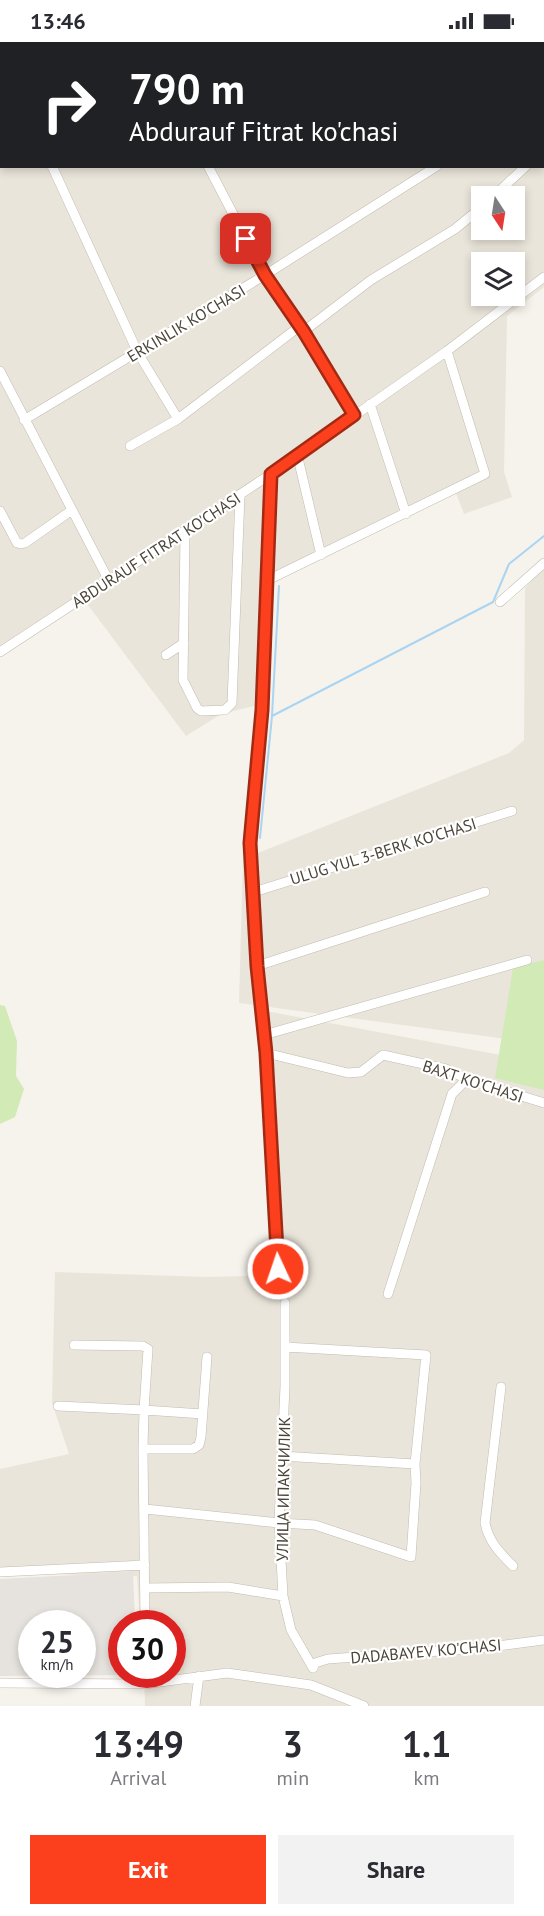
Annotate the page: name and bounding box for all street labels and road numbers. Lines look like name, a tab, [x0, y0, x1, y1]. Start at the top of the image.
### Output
street label: ERKINLIK KO'CHASI	[123, 280, 249, 366]
street label: ABDURAUF FITRAT KO'CHASI	[68, 488, 244, 612]
street label: ULUG YUL 3-BERK KO'CHASI	[287, 813, 479, 889]
street label: BAXT KO'CHASI	[420, 1055, 526, 1107]
street label: УЛИЦА ИПАКЧИЛИК	[272, 1416, 294, 1561]
street label: DADABAYEV KO'CHASI	[350, 1634, 502, 1668]

